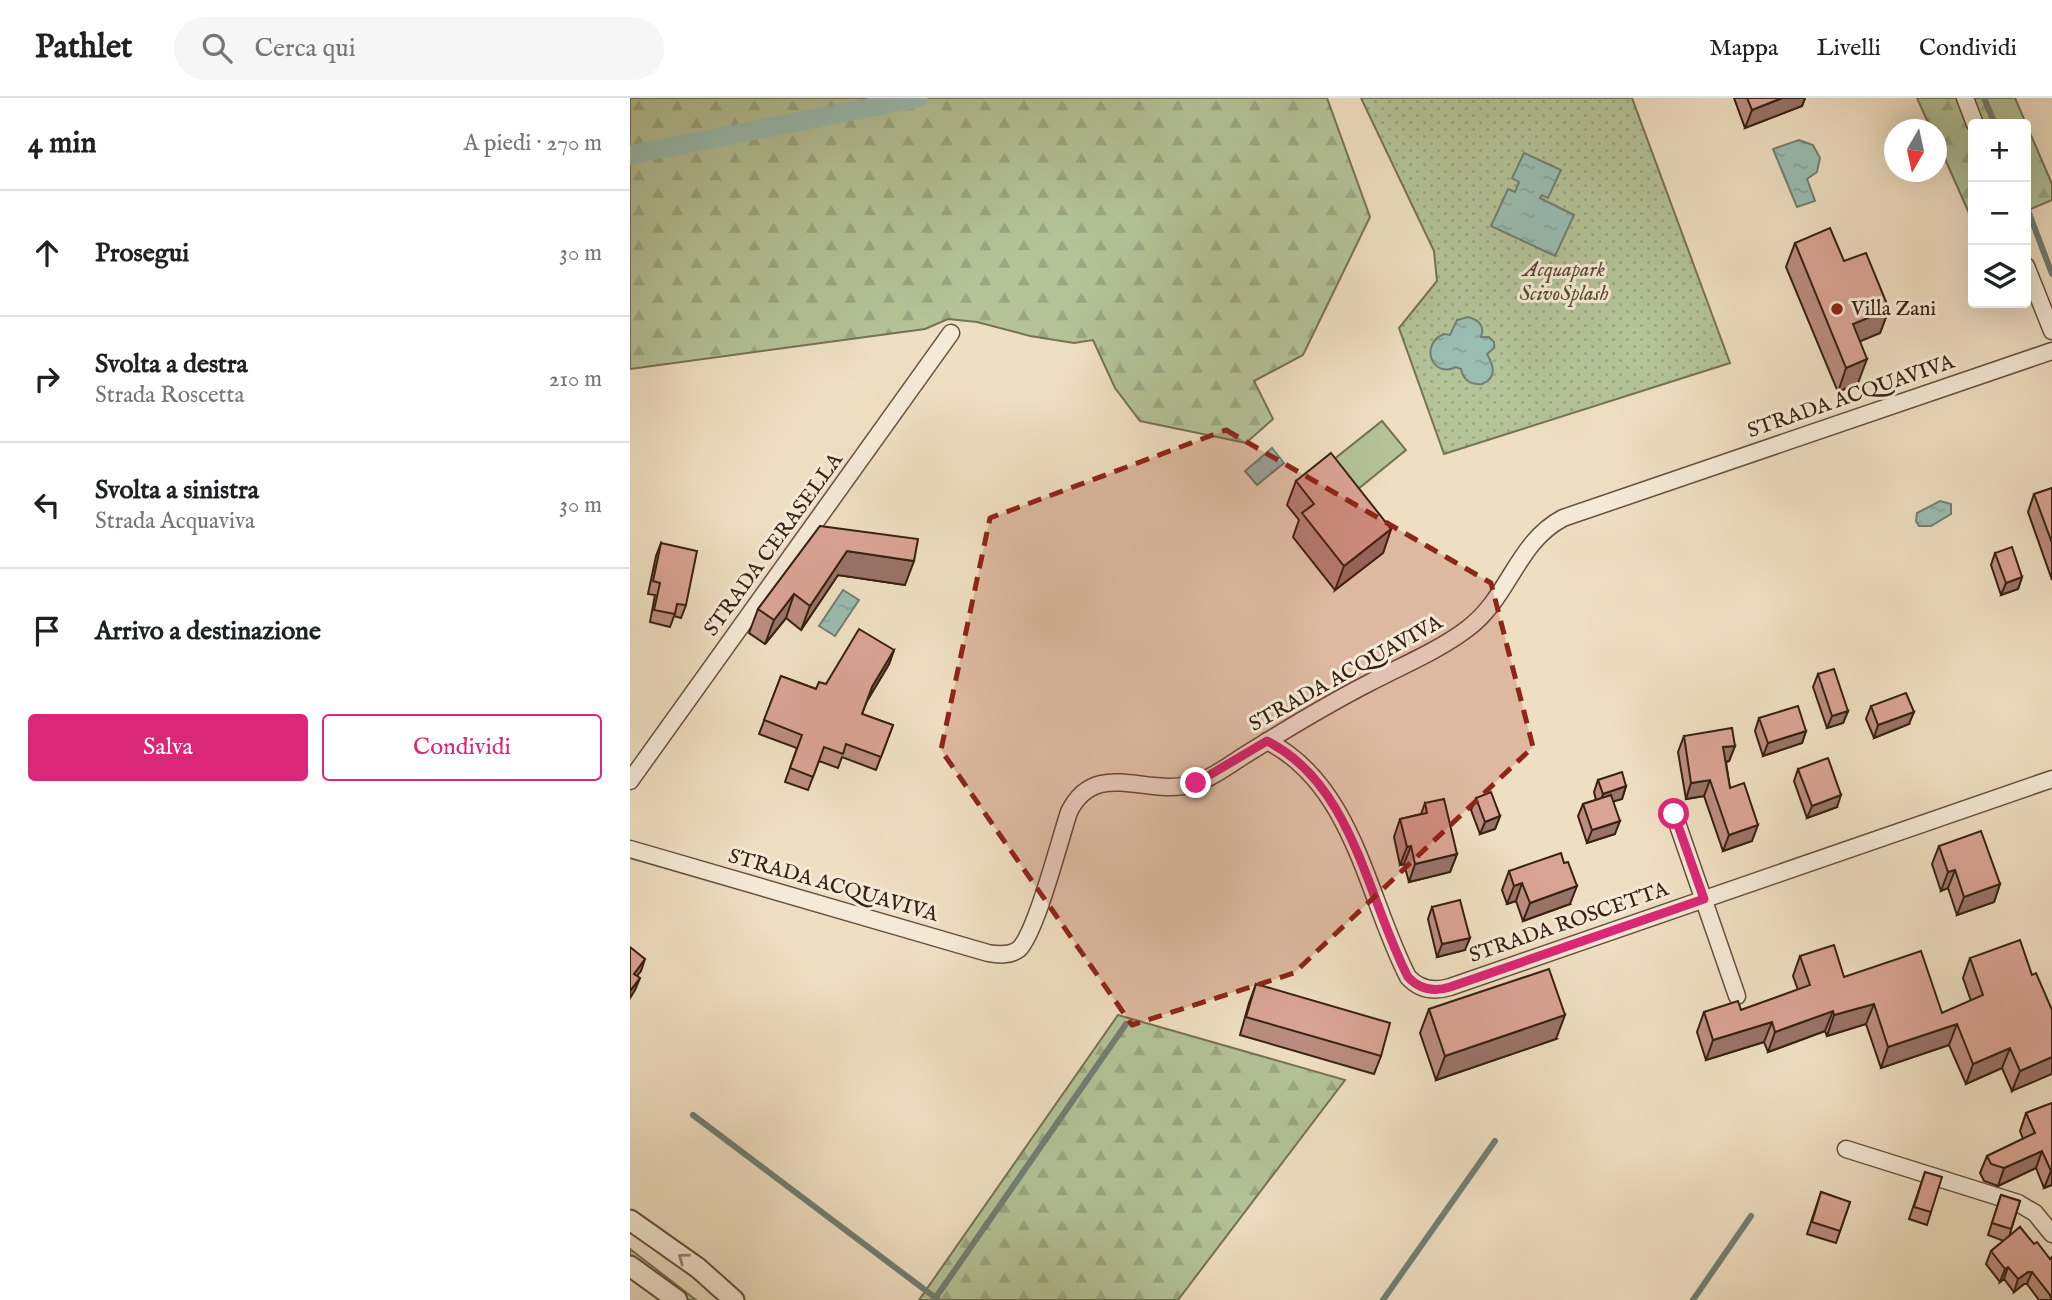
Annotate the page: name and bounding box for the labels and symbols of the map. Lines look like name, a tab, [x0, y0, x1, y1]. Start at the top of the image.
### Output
north arrow	[1884, 119, 1947, 182]
park label: Acquapark ScivoSplash	[1519, 257, 1609, 308]
place label: Villa Zani	[1850, 296, 1936, 323]
marker: Villa Zani	[1829, 301, 1845, 317]
street label: STRADA ACQUAVIVA	[1744, 349, 1959, 445]
street label: STRADA CERASELLA	[698, 447, 850, 642]
street label: STRADA ACQUAVIVA	[1245, 609, 1448, 738]
route end	[1180, 767, 1211, 798]
route start	[1658, 798, 1689, 829]
street label: STRADA ACQUAVIVA	[725, 843, 942, 929]
street label: STRADA ROSCETTA	[1466, 876, 1673, 970]
one-way arrow	[679, 1254, 691, 1266]

